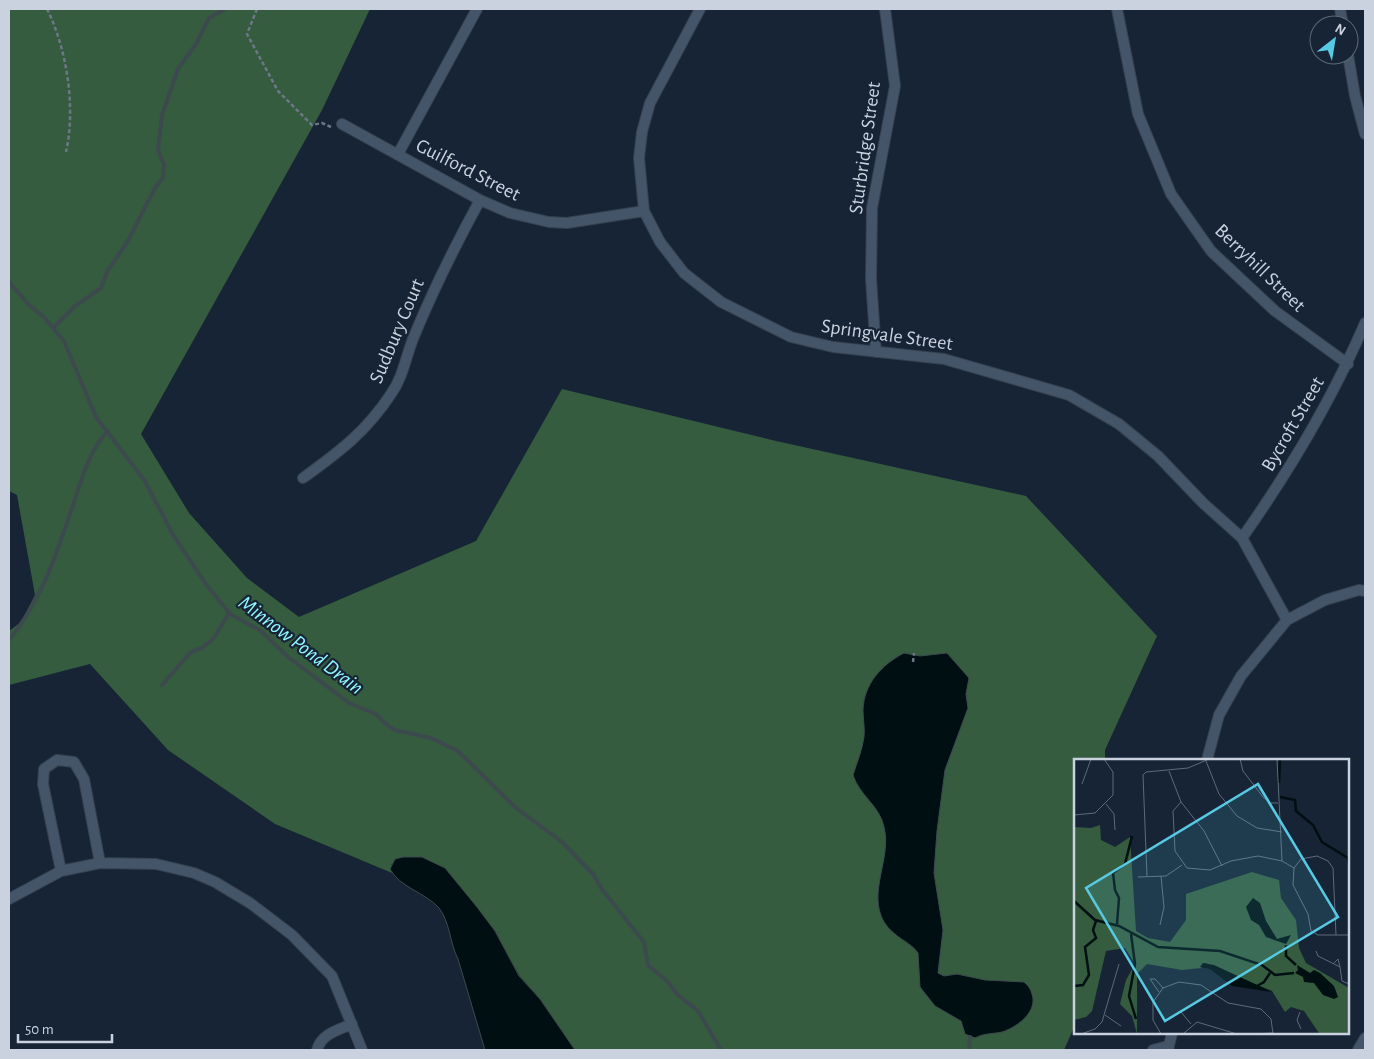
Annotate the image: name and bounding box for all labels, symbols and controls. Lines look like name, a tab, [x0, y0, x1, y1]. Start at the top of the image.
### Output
north arrow	[1309, 15, 1359, 65]
text: N	[1332, 21, 1348, 38]
street label: Sturbridge Street	[846, 80, 884, 215]
street label: Guilford Street	[413, 135, 524, 205]
street label: Berryhill Street	[1211, 220, 1309, 316]
street label: Sudbury Court	[366, 275, 428, 386]
street label: Springvale Street	[820, 316, 955, 354]
street label: Bycroft Street	[1258, 373, 1328, 475]
water label: Minnow Pond Drain	[235, 592, 367, 698]
inset map	[1074, 759, 1349, 1034]
scale bar	[18, 1012, 111, 1044]
text: 50 m	[25, 1022, 54, 1037]

